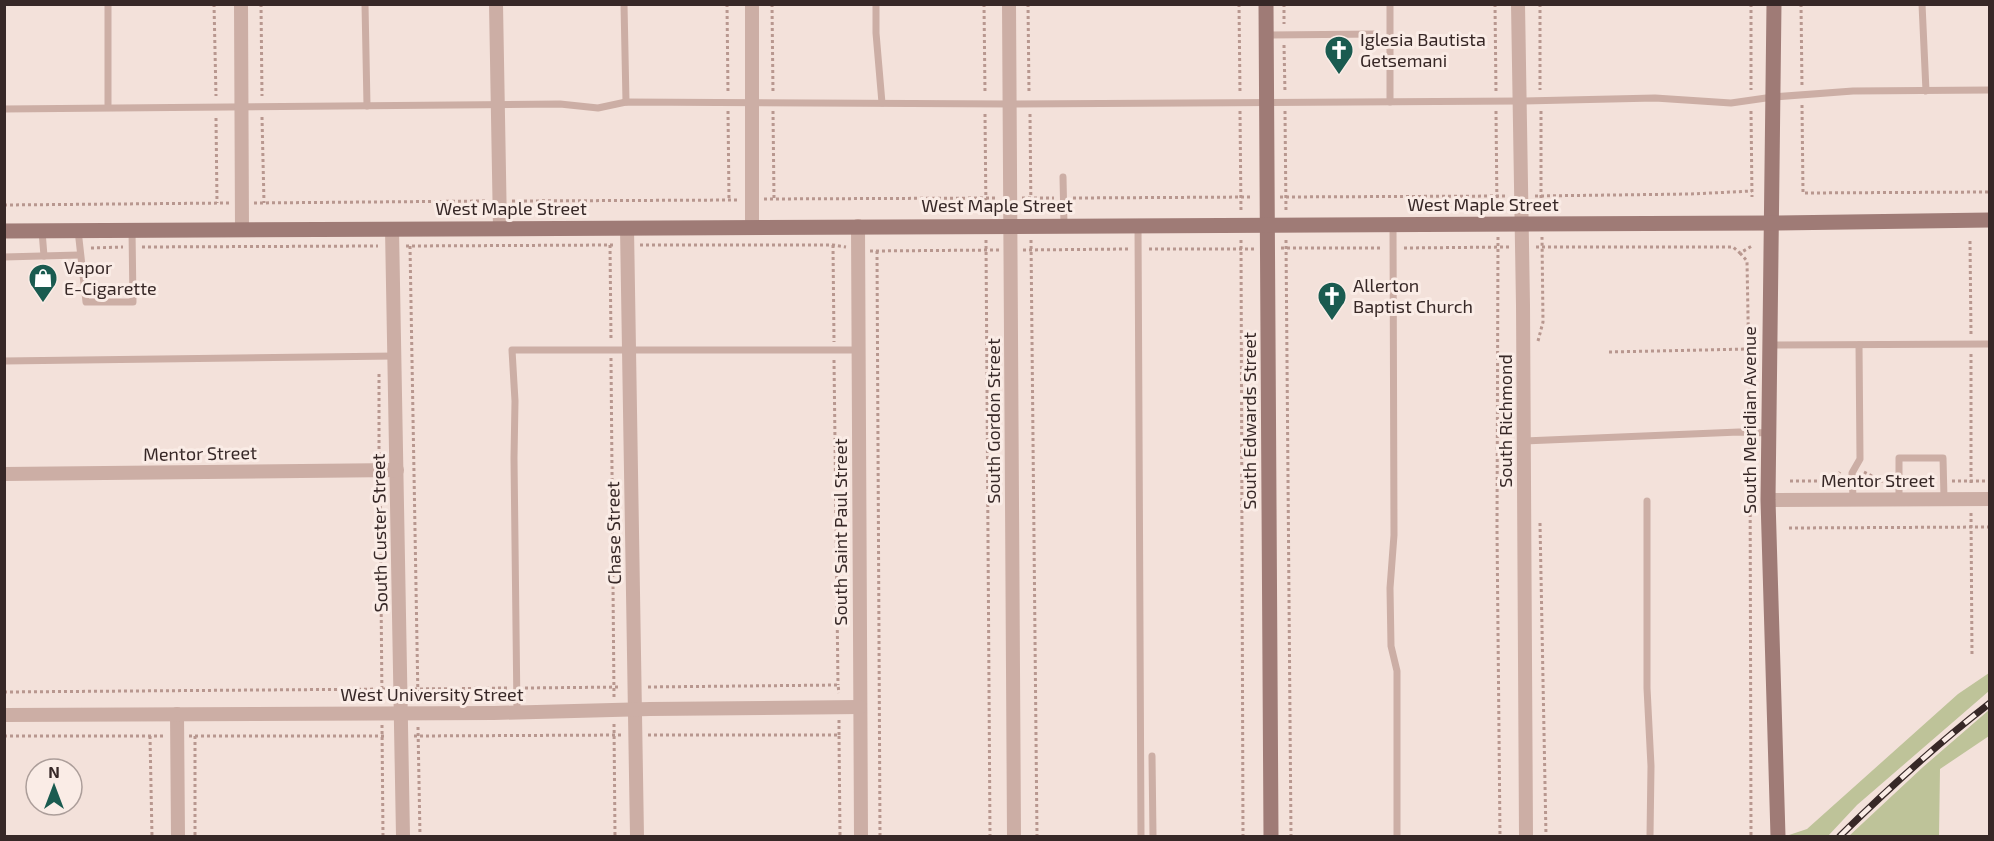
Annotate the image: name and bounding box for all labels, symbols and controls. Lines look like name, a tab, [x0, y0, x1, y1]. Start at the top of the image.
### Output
place label: Iglesia Bautista Getsemani	[1360, 28, 1486, 71]
church icon: Iglesia Bautista Getsemani	[1323, 34, 1355, 76]
street label: West Maple Street	[1407, 193, 1559, 215]
street label: West Maple Street	[921, 194, 1073, 216]
street label: West Maple Street	[435, 197, 587, 219]
place label: Vapor E-Cigarette	[64, 256, 157, 299]
shop icon: Vapor E-Cigarette	[27, 262, 59, 304]
place label: Allerton Baptist Church	[1353, 274, 1473, 317]
church icon: Allerton Baptist Church	[1316, 280, 1348, 322]
street label: South Meridian Avenue	[1738, 326, 1760, 514]
street label: South Edwards Street	[1238, 332, 1260, 510]
street label: South Gordon Street	[982, 338, 1004, 504]
street label: South Richmond	[1494, 354, 1516, 488]
street label: South Saint Paul Street	[829, 438, 851, 626]
street label: Mentor Street	[143, 441, 257, 465]
street label: South Custer Street	[367, 453, 391, 613]
street label: Mentor Street	[1821, 469, 1935, 491]
street label: Chase Street	[601, 481, 625, 585]
street label: West University Street	[340, 683, 524, 705]
north arrow	[24, 757, 84, 817]
text: N	[48, 762, 60, 781]

